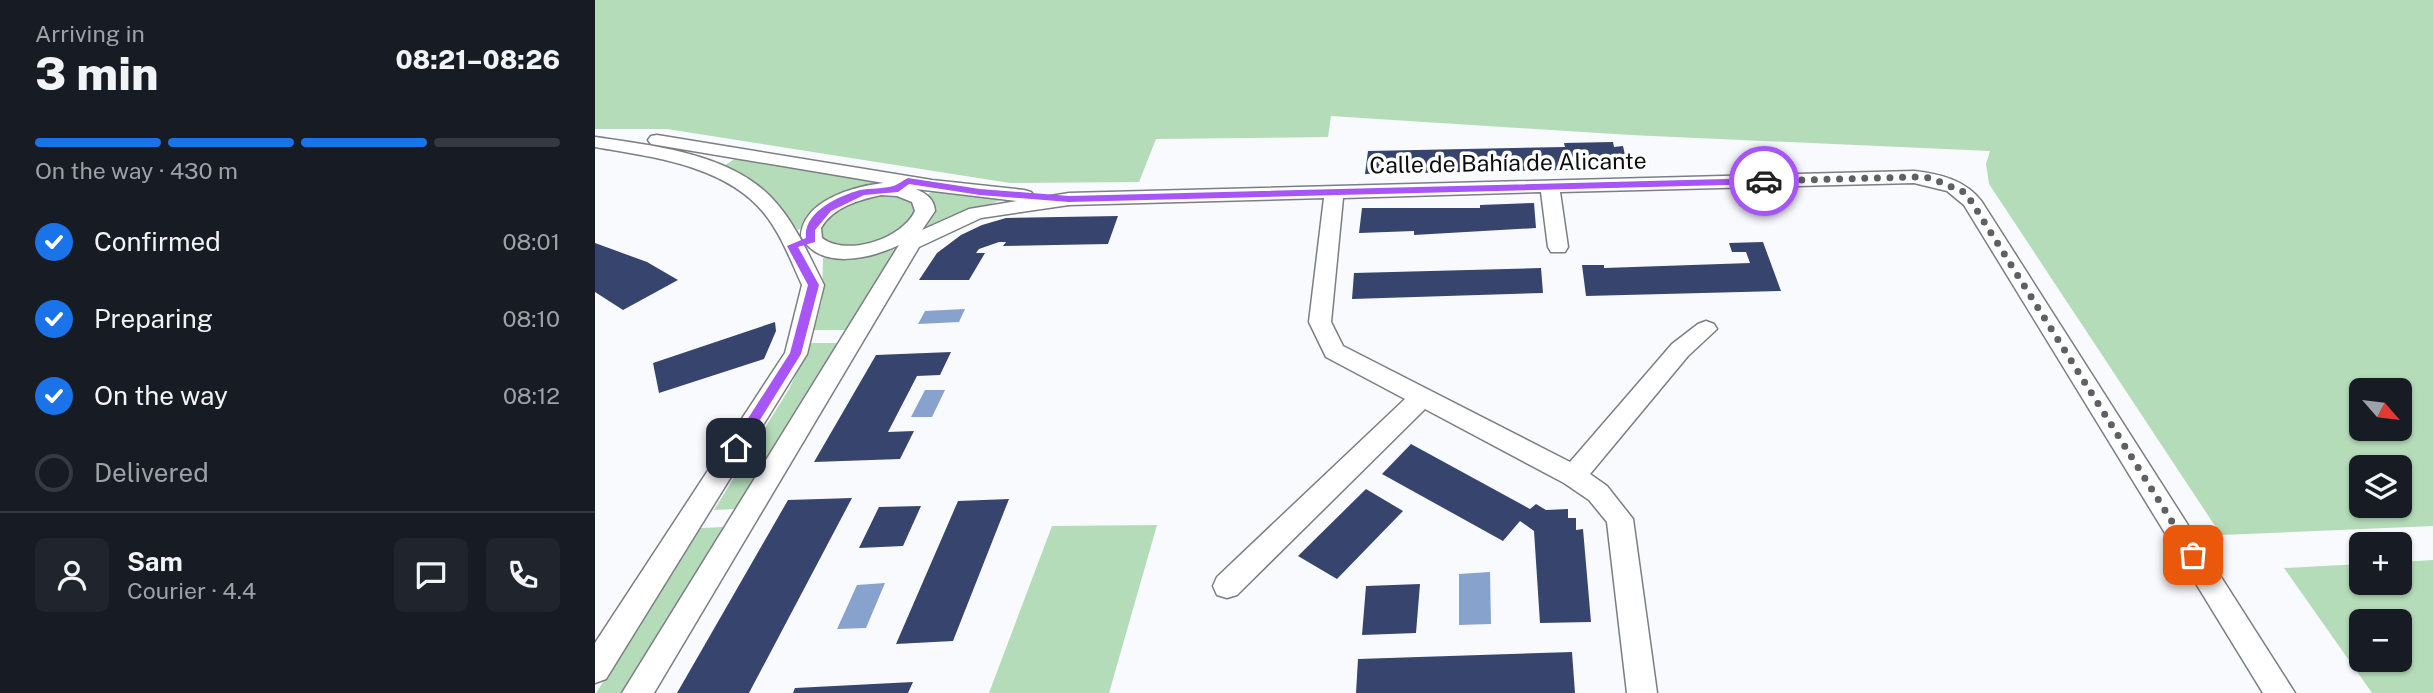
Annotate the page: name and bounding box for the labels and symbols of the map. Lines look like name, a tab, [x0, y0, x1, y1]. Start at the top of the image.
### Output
courier	[1729, 146, 1799, 216]
street label: Calle de Bahía de Alicante	[1369, 147, 1647, 178]
north arrow	[2349, 378, 2411, 441]
pin	[706, 418, 766, 478]
pin	[2163, 525, 2223, 585]

